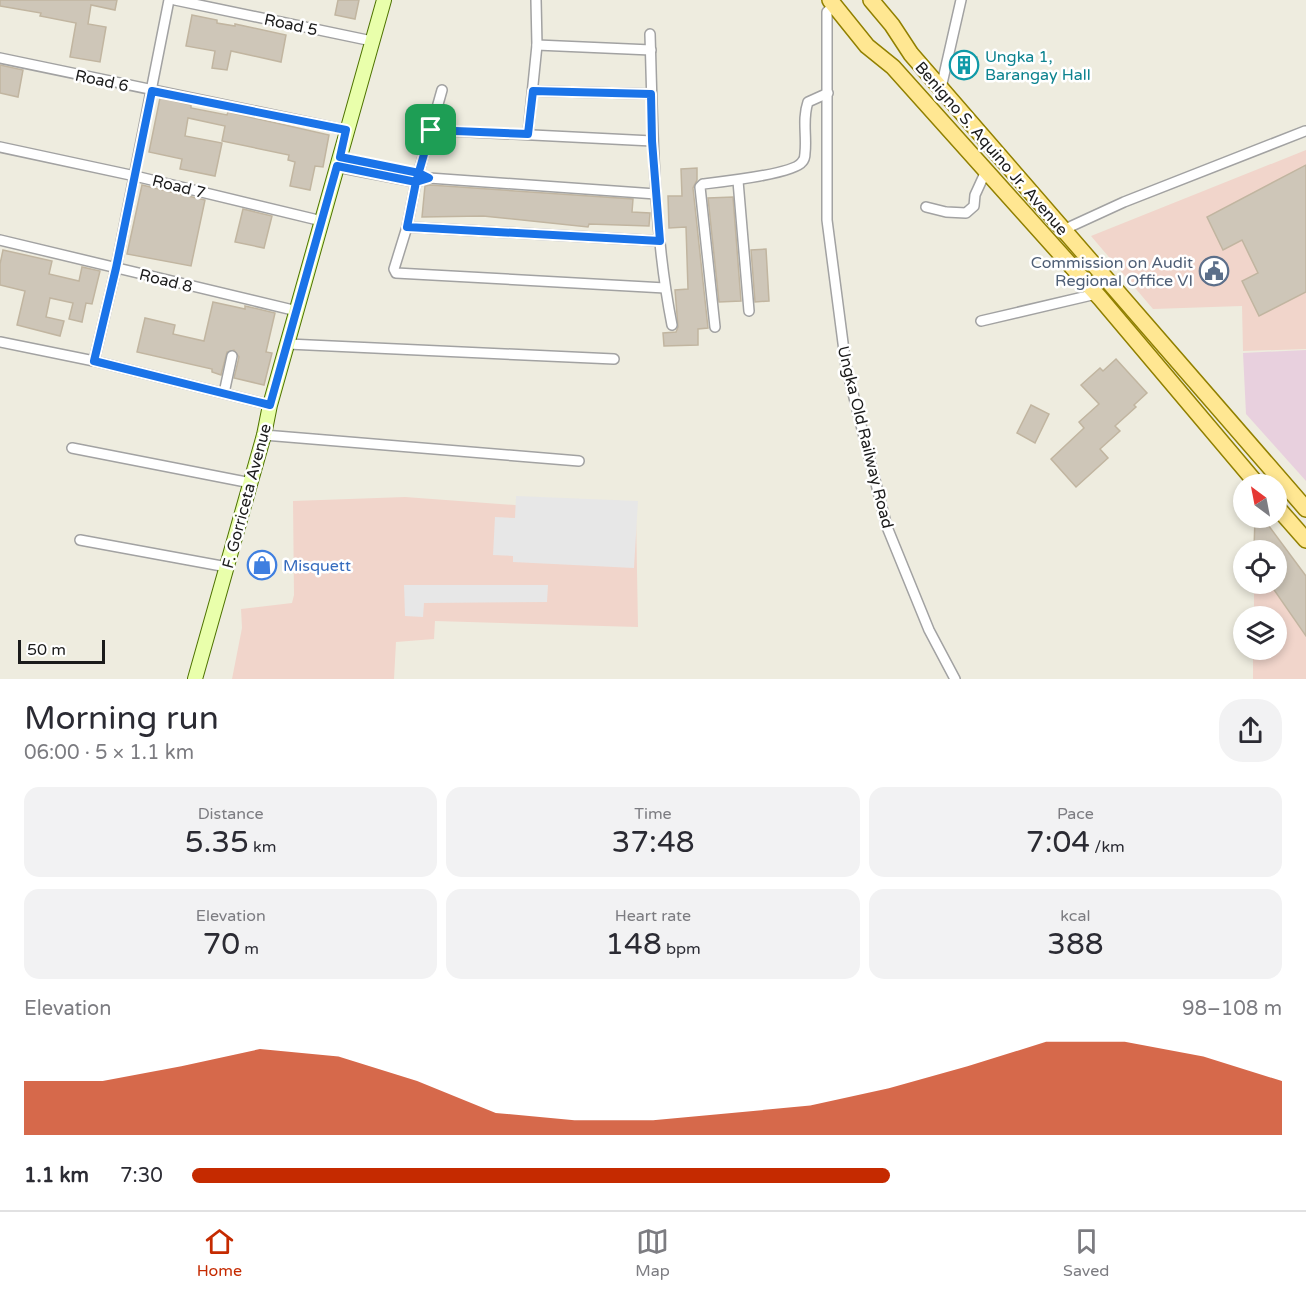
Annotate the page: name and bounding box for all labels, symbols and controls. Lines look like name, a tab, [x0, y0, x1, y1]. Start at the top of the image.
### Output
street label: Road 5	[262, 10, 319, 40]
place label: Ungka 1, Barangay Hall	[985, 47, 1091, 85]
building icon: Ungka 1, Barangay Hall	[948, 49, 980, 81]
street label: Benigno S. Aquino Jr. Avenue	[910, 58, 1072, 240]
street label: Road 6	[73, 66, 130, 96]
pin	[405, 104, 456, 155]
icon: arrive	[414, 113, 447, 146]
street label: Road 7	[150, 171, 208, 203]
place label: Commission on Audit Regional Office VI	[1031, 253, 1193, 291]
public building icon: Commission on Audit Regional Office VI	[1198, 255, 1230, 287]
street label: Road 8	[137, 265, 195, 297]
street label: Ungka Old Railway Road	[833, 344, 897, 530]
street label: F. Gorriceta Avenue	[218, 422, 276, 571]
north arrow	[1233, 474, 1287, 528]
map controls	[1233, 474, 1287, 660]
button: locate	[1233, 540, 1287, 594]
shop icon: Misquett	[246, 549, 278, 581]
place label: Misquett	[283, 556, 351, 576]
button: layers	[1233, 606, 1287, 660]
scale bar	[18, 637, 105, 664]
text: 50 m	[27, 640, 66, 660]
text: Morning run	[24, 699, 219, 738]
button: share	[1219, 699, 1282, 762]
text: 06:00 · 5 × 1.1 km	[24, 741, 194, 765]
text: Distance	[198, 804, 264, 824]
text: Time	[634, 804, 672, 824]
text: Pace	[1057, 804, 1094, 824]
text: 5.35	[185, 824, 249, 861]
text: 37:48	[611, 824, 695, 861]
text: 7:04	[1026, 824, 1090, 861]
text: km	[249, 837, 276, 857]
text: /km	[1090, 837, 1125, 857]
text: Elevation	[196, 906, 266, 926]
text: Heart rate	[615, 906, 691, 926]
text: kcal	[1060, 906, 1090, 926]
text: 70	[202, 926, 240, 963]
text: 148	[605, 926, 662, 963]
text: 388	[1047, 926, 1104, 963]
text: m	[240, 939, 259, 959]
text: bpm	[662, 939, 701, 959]
text: Elevation	[24, 997, 111, 1021]
text: 98–108 m	[1182, 997, 1282, 1021]
text: 1.1 km	[24, 1164, 89, 1188]
text: 7:30	[120, 1164, 163, 1188]
tab: Home	[197, 1225, 242, 1281]
tab: Map	[635, 1225, 670, 1281]
tab: Saved	[1063, 1225, 1109, 1281]

